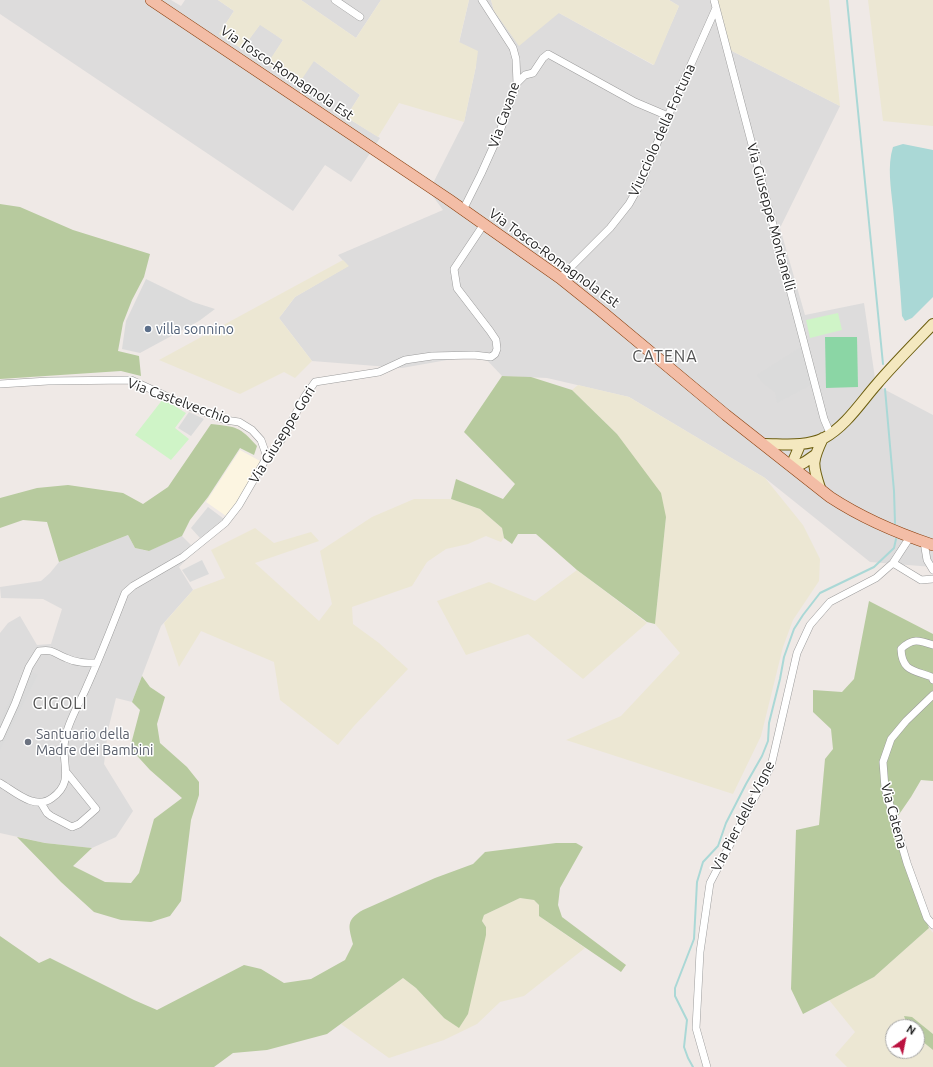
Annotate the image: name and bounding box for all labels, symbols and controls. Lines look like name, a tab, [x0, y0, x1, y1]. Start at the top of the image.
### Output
street label: Via Tosco-Romagnola Est	[217, 22, 357, 124]
street label: Viucciolo della Fortuna	[625, 61, 699, 199]
street label: Via Cavane	[485, 80, 523, 150]
street label: Via Giuseppe Montanelli	[743, 141, 799, 293]
street label: Via Tosco-Romagnola Est	[485, 205, 623, 311]
place label: villa sonnino	[156, 321, 234, 337]
marker: villa sonnino	[143, 324, 153, 334]
district label: CATENA	[632, 347, 698, 367]
street label: Via Castelvecchio	[125, 374, 233, 428]
street label: Via Giuseppe Gori	[245, 383, 319, 487]
district label: CIGOLI	[32, 694, 88, 714]
place label: Santuario della Madre dei Bambini	[36, 726, 153, 758]
marker: Santuario della Madre dei Bambini	[23, 737, 33, 747]
street label: Via Pier delle Vigne	[708, 758, 778, 874]
street label: Via Catena	[877, 781, 911, 851]
north arrow	[885, 1019, 925, 1059]
text: N	[904, 1023, 918, 1037]

